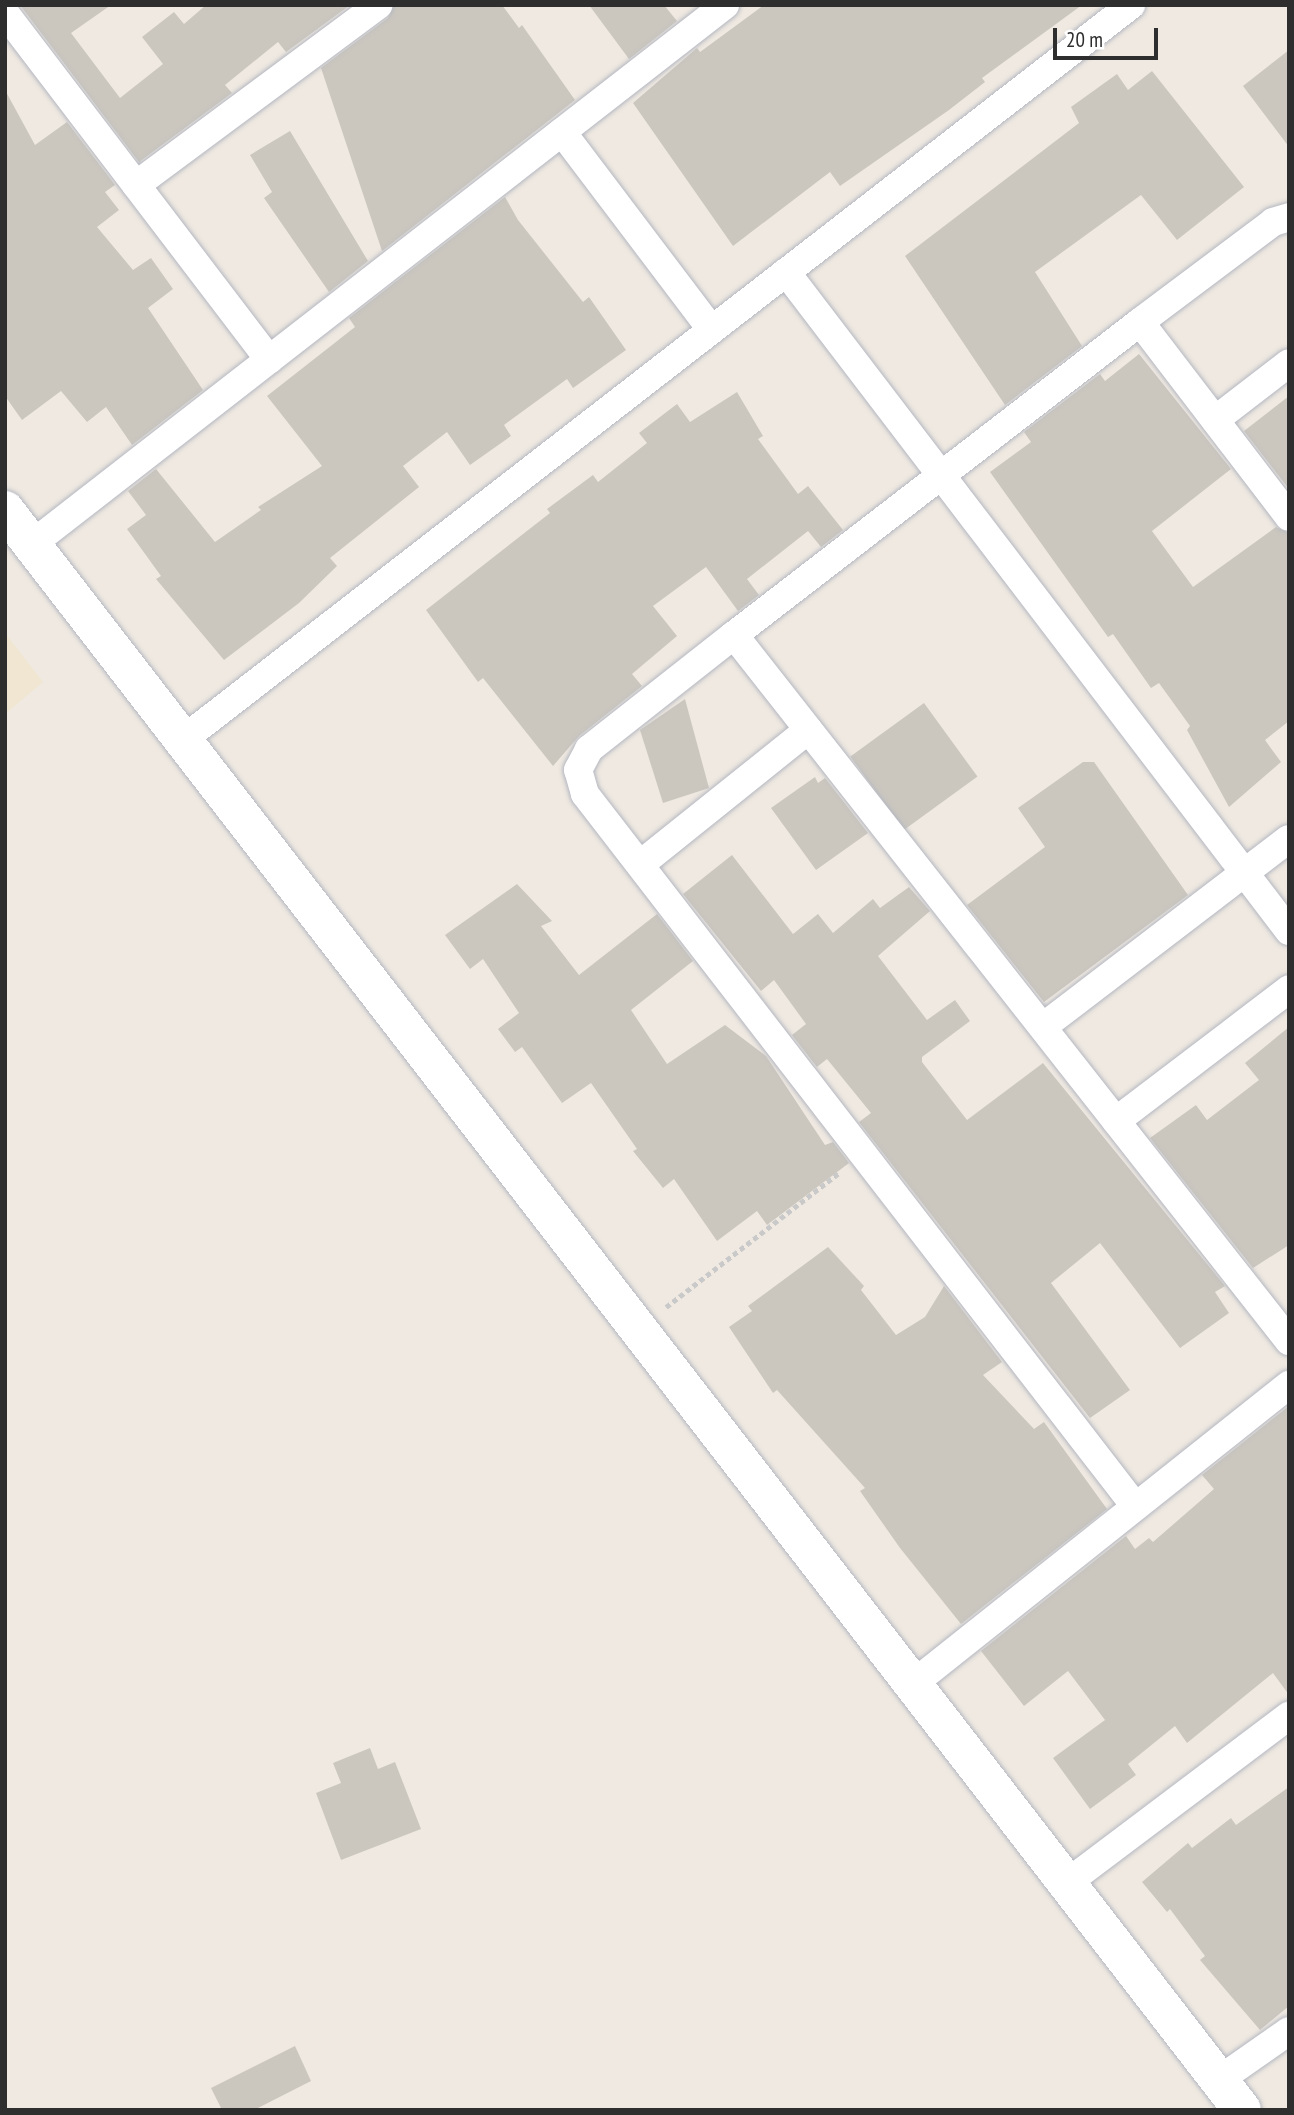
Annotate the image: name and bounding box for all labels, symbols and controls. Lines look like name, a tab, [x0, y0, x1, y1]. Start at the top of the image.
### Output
scale bar	[1056, 14, 1161, 58]
text: 20 m	[1066, 26, 1103, 53]

